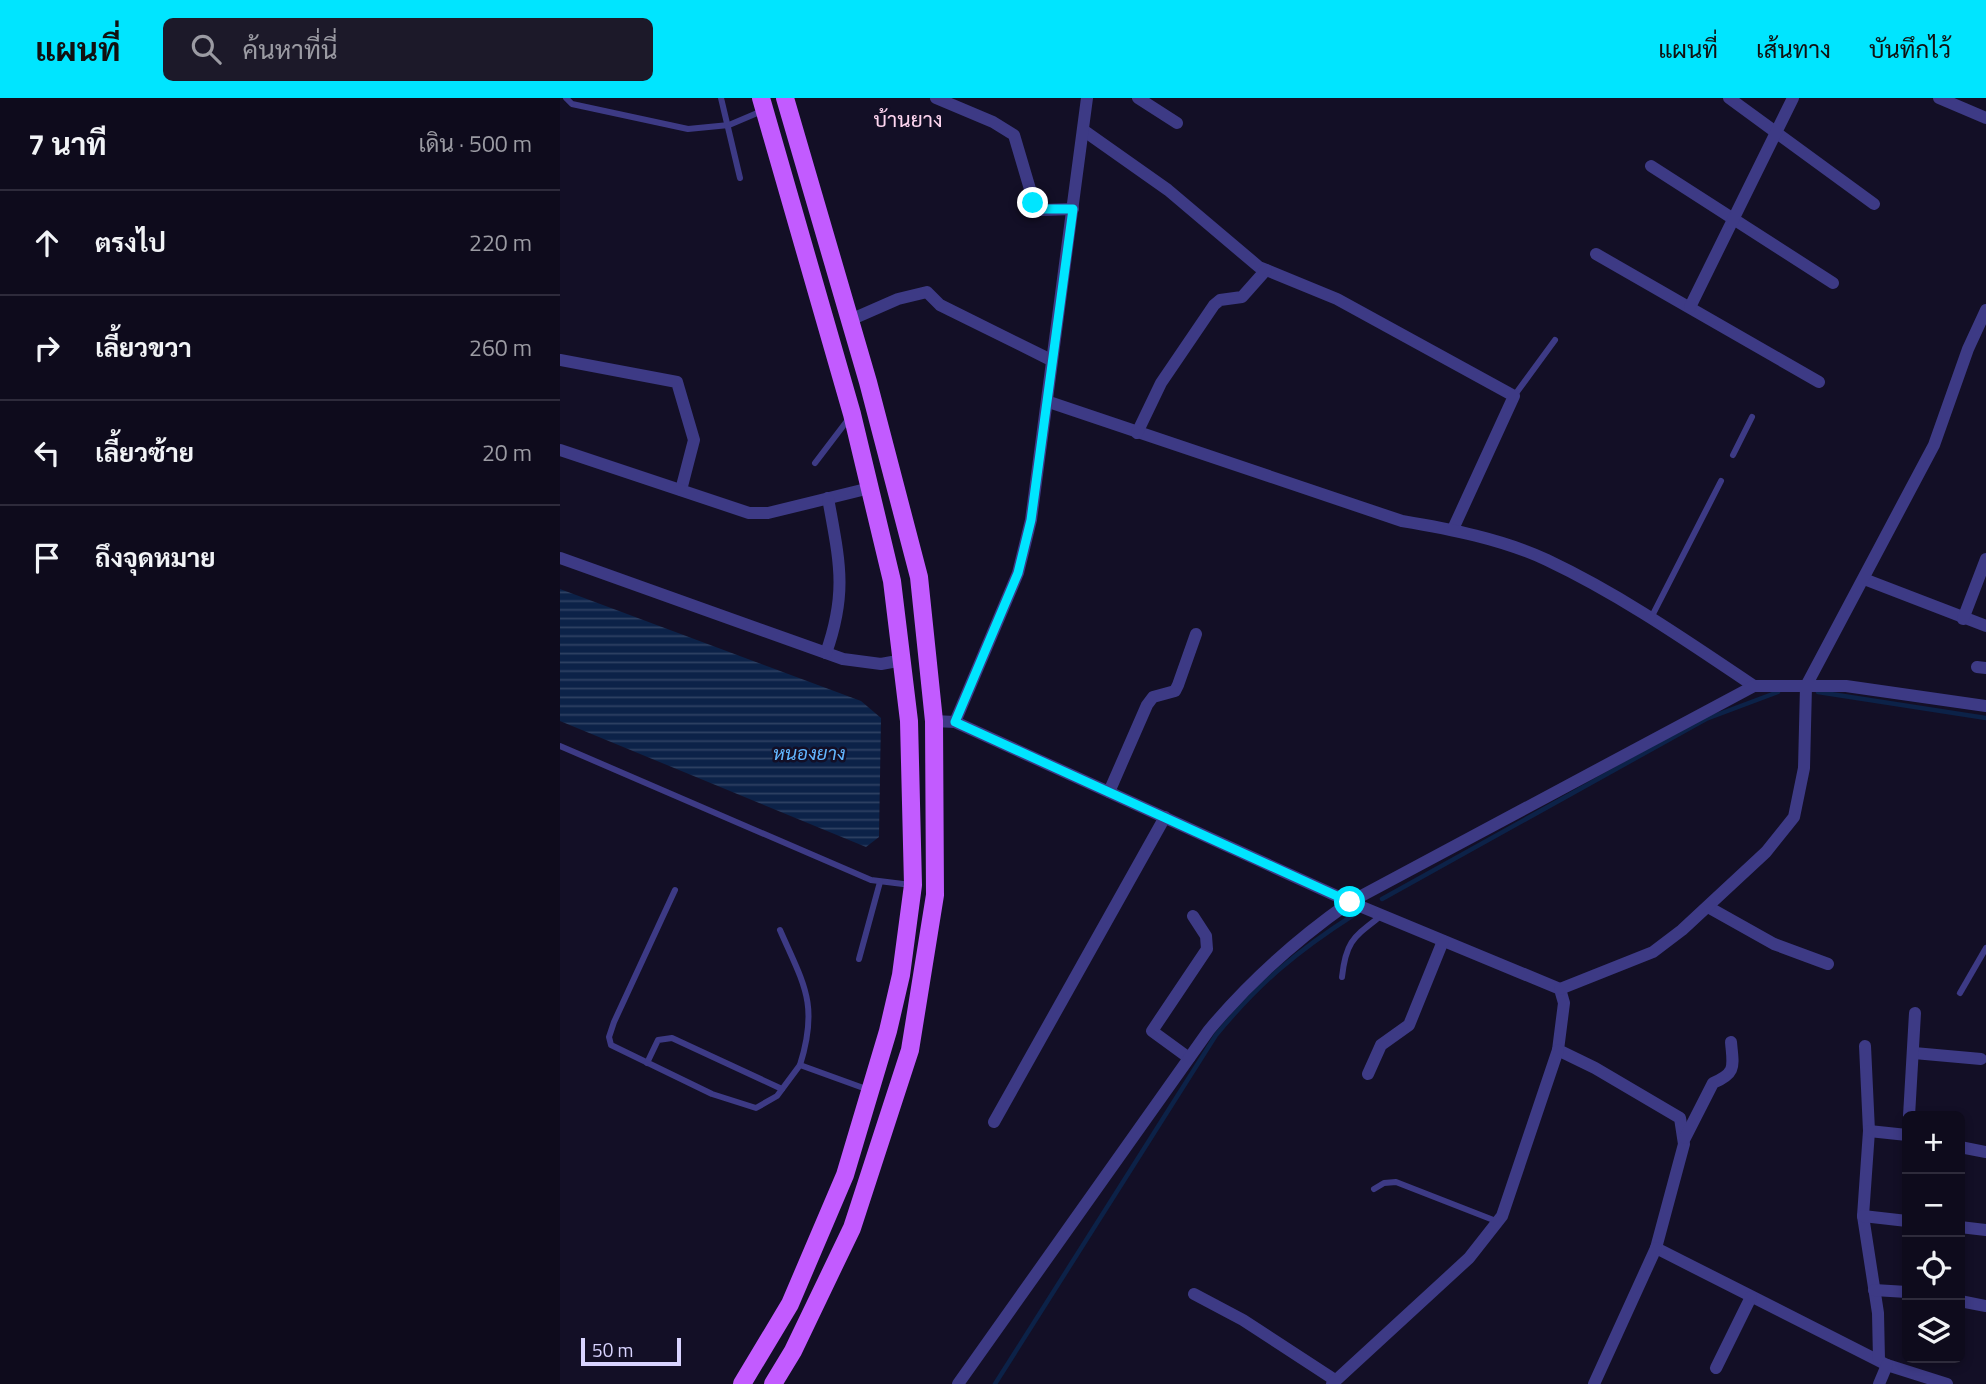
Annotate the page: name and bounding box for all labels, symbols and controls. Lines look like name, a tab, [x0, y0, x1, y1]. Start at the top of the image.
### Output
search box	[163, 18, 653, 81]
text: แผนที่	[35, 24, 121, 74]
icon: search	[187, 30, 225, 68]
text: ค้นหาที่นี่	[243, 30, 338, 69]
text: แผนที่	[1658, 31, 1718, 67]
text: เส้นทาง	[1756, 31, 1831, 67]
text: บันทึกไว้	[1869, 31, 1951, 67]
district label: บ้านยาง	[874, 103, 942, 135]
text: 7 นาที	[28, 121, 107, 167]
text: เดิน · 500 m	[419, 126, 532, 161]
route end	[1017, 187, 1048, 218]
text: ตรงไป	[95, 223, 166, 262]
icon: ahead	[28, 224, 66, 262]
text: 220 m	[469, 225, 532, 260]
text: เลี้ยวขวา	[95, 328, 192, 367]
icon: right	[28, 329, 66, 367]
text: 260 m	[469, 330, 532, 365]
text: เลี้ยวซ้าย	[95, 433, 194, 472]
icon: left	[28, 434, 66, 472]
text: 20 m	[482, 435, 532, 470]
text: ถึงจุดหมาย	[95, 538, 216, 577]
icon: arrive	[28, 539, 66, 577]
water label: หนองยาง	[773, 738, 846, 767]
route start	[1334, 886, 1365, 917]
map controls	[1902, 1111, 1965, 1363]
button: +	[1902, 1111, 1965, 1174]
button: −	[1902, 1174, 1965, 1237]
button: locate	[1902, 1237, 1965, 1300]
button: layers	[1902, 1300, 1965, 1363]
scale bar	[581, 1335, 681, 1367]
text: 50 m	[592, 1335, 633, 1364]

